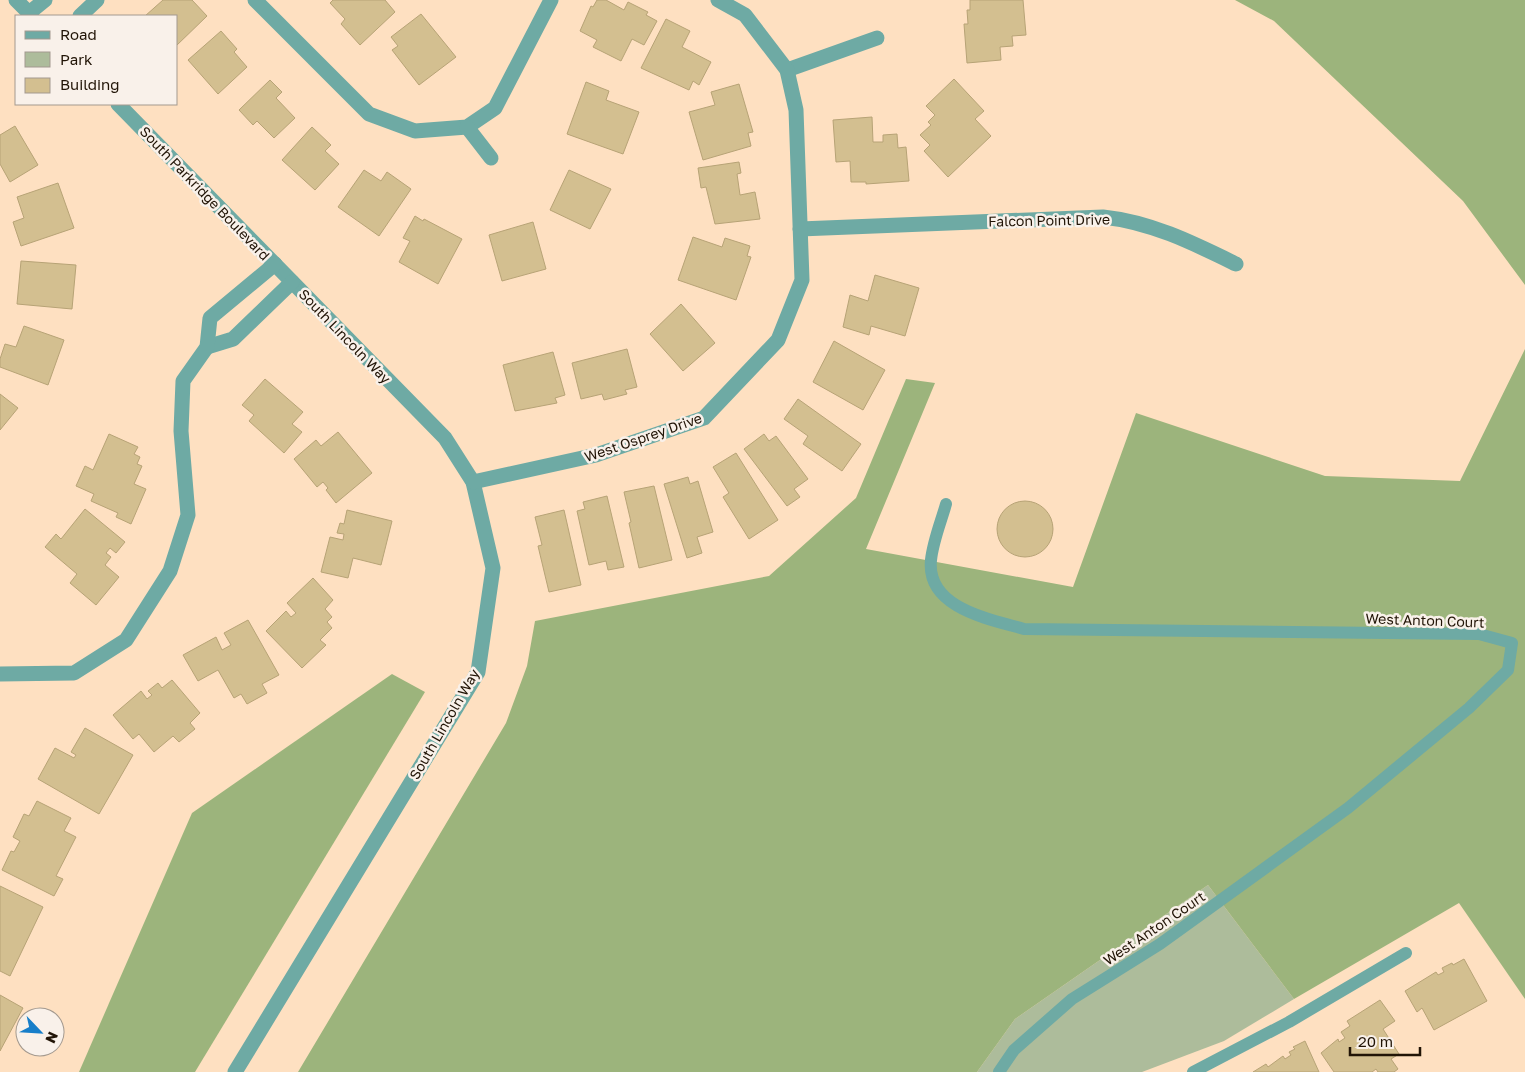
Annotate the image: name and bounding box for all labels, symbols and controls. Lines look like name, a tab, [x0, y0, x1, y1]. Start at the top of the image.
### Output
legend	[15, 15, 178, 105]
text: Road	[60, 25, 97, 43]
text: Park	[60, 50, 93, 68]
text: Building	[60, 75, 120, 93]
street label: South Parkridge Boulevard	[137, 123, 273, 263]
street label: Falcon Point Drive	[988, 210, 1110, 230]
street label: South Lincoln Way	[296, 285, 395, 387]
street label: West Osprey Drive	[582, 409, 704, 465]
street label: West Anton Court	[1365, 609, 1485, 631]
street label: South Lincoln Way	[405, 666, 483, 782]
street label: West Anton Court	[1100, 888, 1208, 968]
north arrow	[15, 1007, 65, 1057]
scale bar	[1350, 1024, 1420, 1056]
text: N	[42, 1029, 62, 1046]
text: 20 m	[1358, 1032, 1393, 1050]

